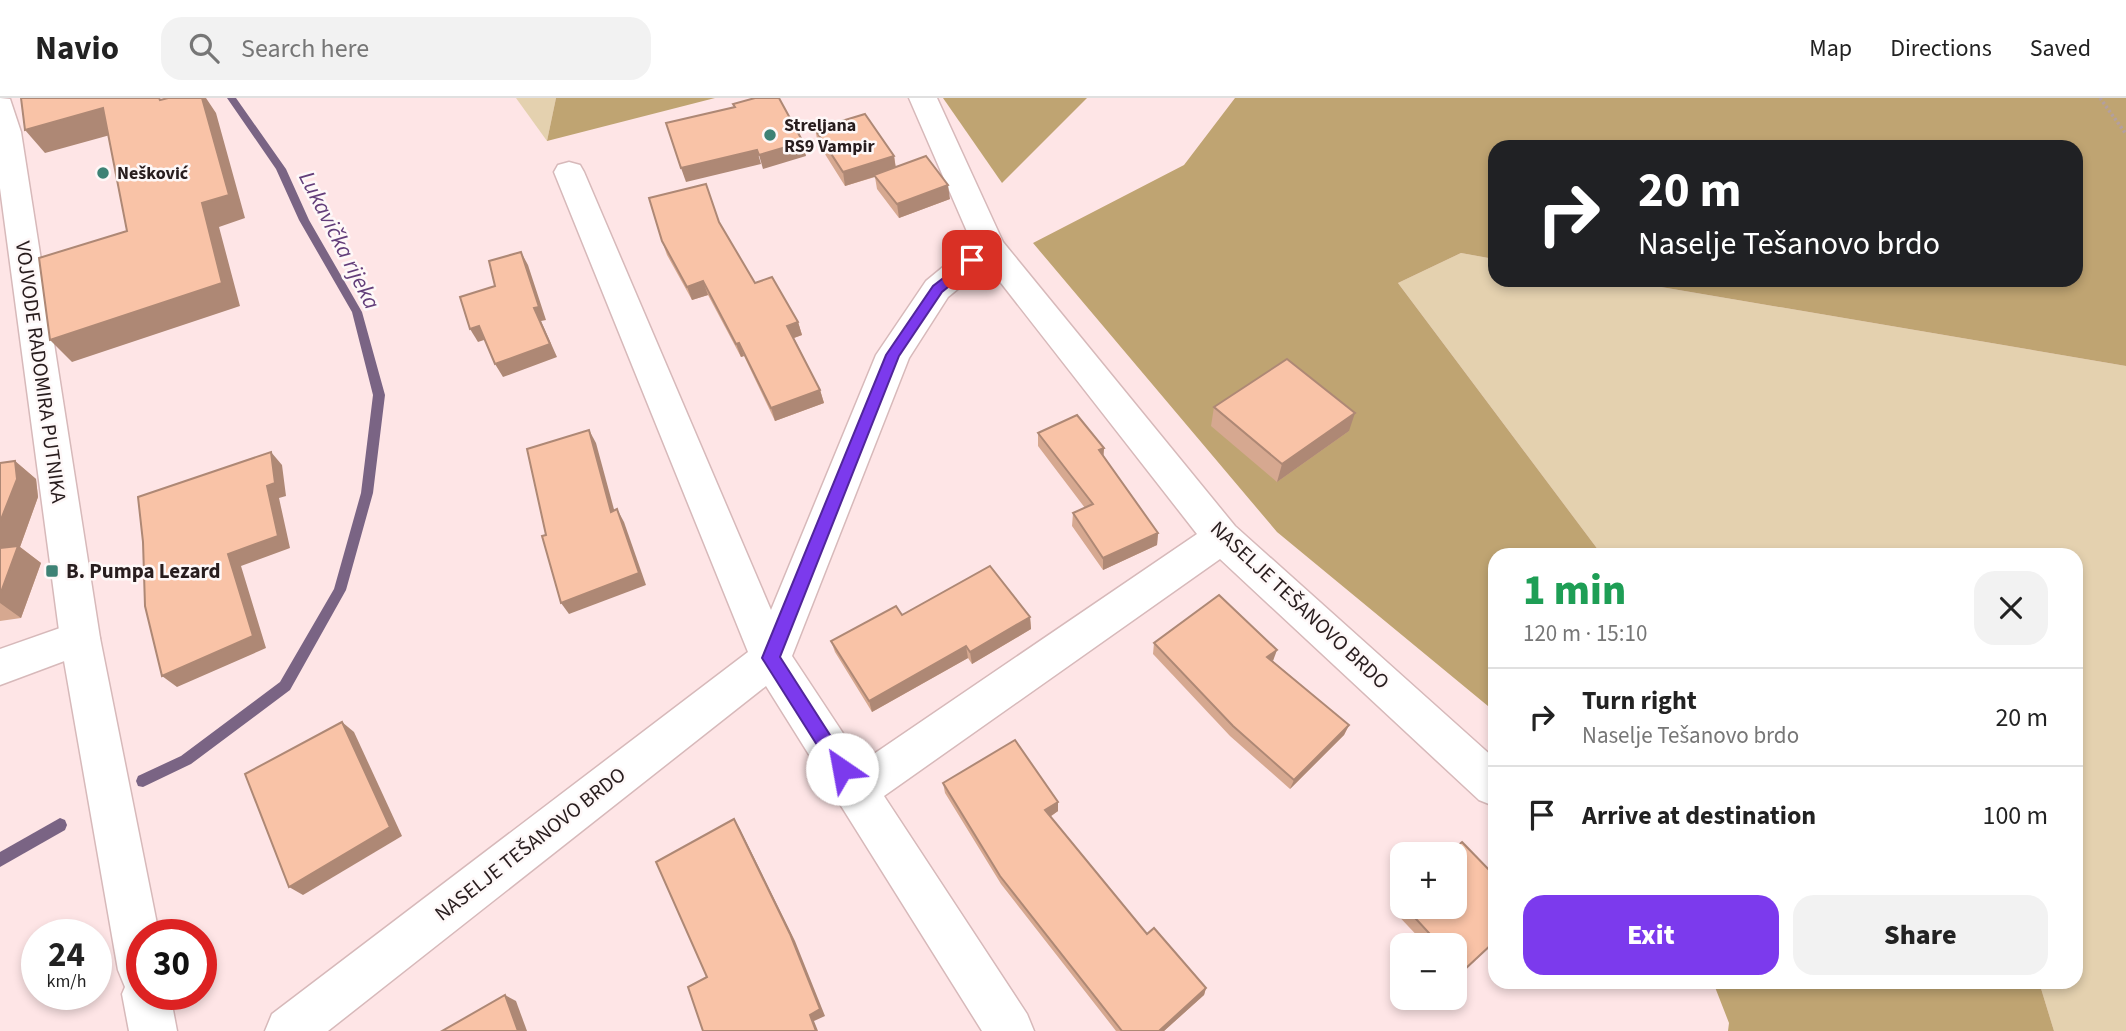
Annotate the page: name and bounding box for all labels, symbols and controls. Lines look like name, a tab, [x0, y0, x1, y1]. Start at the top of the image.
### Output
search box	[161, 17, 651, 80]
text: Navio	[35, 25, 119, 72]
icon: search	[185, 29, 223, 67]
text: Search here	[241, 30, 369, 67]
text: Map	[1809, 31, 1852, 66]
text: Directions	[1890, 31, 1992, 66]
text: Saved	[2030, 31, 2091, 66]
place label: Streljana RS9 Vampir	[784, 113, 875, 159]
marker: Streljana RS9 Vampir	[762, 127, 778, 143]
text: 20 m	[1638, 156, 1742, 226]
place label: Nešković	[117, 161, 189, 186]
marker: Nešković	[95, 165, 111, 181]
water label: Lukavička rijeka	[291, 165, 389, 315]
icon: right	[1523, 168, 1614, 259]
text: Naselje Tešanovo brdo	[1638, 221, 1940, 267]
pin	[942, 230, 1002, 290]
street label: VOJVODE RADOMIRA PUTNIKA	[8, 239, 74, 505]
icon: arrive	[953, 241, 991, 279]
street label: NASELJE TEŠANOVO BRDO	[1204, 514, 1396, 696]
place label: B. Pumpa Lezard	[66, 556, 221, 586]
text: 1 min	[1523, 561, 1626, 621]
marker: B. Pumpa Lezard	[44, 563, 60, 579]
button: close	[1974, 571, 2048, 645]
text: 120 m · 15:10	[1523, 617, 1647, 650]
text: Turn right	[1582, 682, 1697, 719]
icon: right	[1523, 698, 1561, 736]
text: 20 m	[1995, 699, 2048, 736]
text: Naselje Tešanovo brdo	[1582, 719, 1799, 752]
position arrow	[805, 732, 879, 806]
street label: NASELJE TEŠANOVO BRDO	[428, 760, 632, 928]
icon: arrive	[1523, 796, 1561, 834]
text: Arrive at destination	[1582, 797, 1816, 834]
text: 100 m	[1982, 797, 2048, 834]
map controls	[1390, 842, 1467, 1010]
button: +	[1390, 842, 1467, 919]
button: Exit	[1523, 895, 1779, 975]
button: Share	[1793, 895, 2048, 975]
speed limit sign: 30	[126, 919, 217, 1010]
text: 24	[48, 930, 85, 980]
button: −	[1390, 933, 1467, 1010]
text: km/h	[47, 969, 86, 994]

